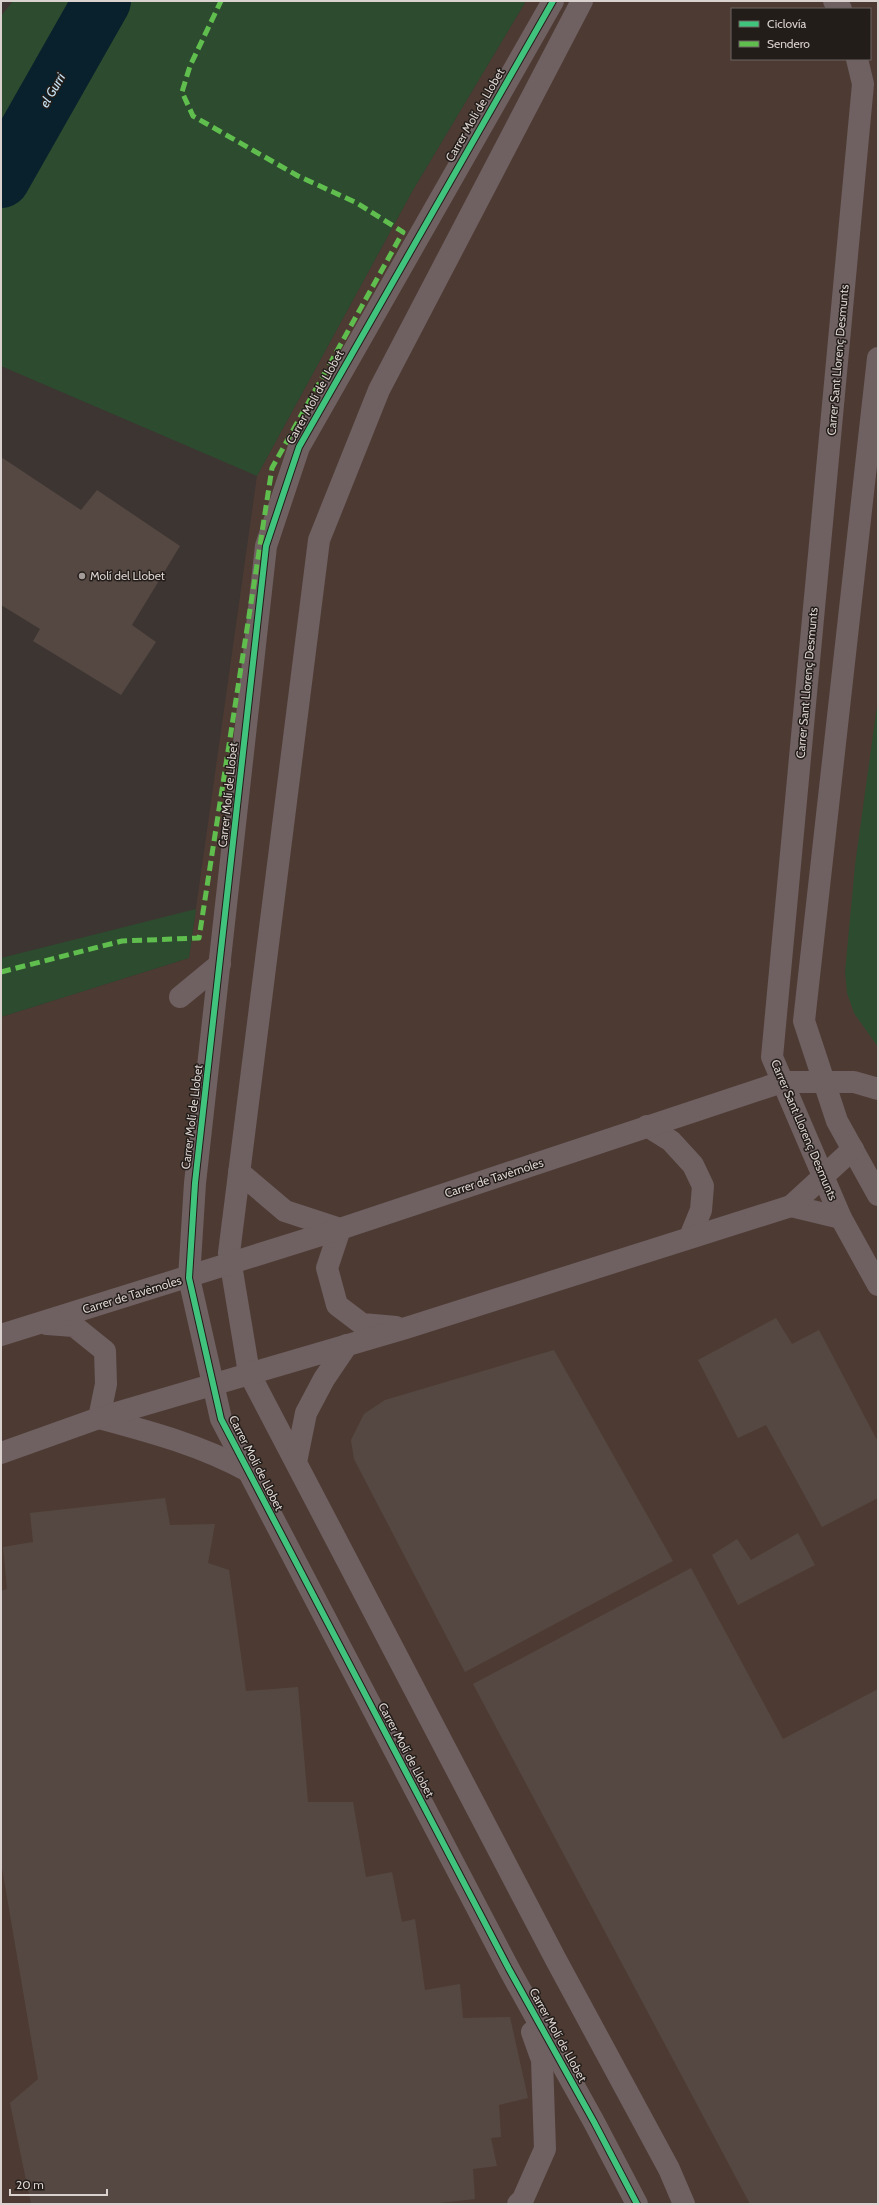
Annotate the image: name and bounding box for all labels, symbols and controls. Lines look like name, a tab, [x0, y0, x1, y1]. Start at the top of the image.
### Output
legend	[731, 8, 871, 60]
text: Ciclovía	[767, 16, 806, 31]
text: Sendero	[767, 36, 810, 51]
street label: Carrer Molí de Llobet	[442, 65, 507, 164]
water label: el Gurri	[36, 70, 68, 110]
street label: Carrer Sant Llorenç Desmunts	[823, 284, 852, 436]
street label: Carrer Molí de Llobet	[282, 347, 347, 446]
place label: Molí del Llobet	[90, 568, 165, 583]
marker: Molí del Llobet	[77, 571, 87, 581]
street label: Carrer Sant Llorenç Desmunts	[792, 607, 821, 759]
street label: Carrer Molí de Llobet	[215, 742, 240, 848]
street label: Carrer Sant Llorenç Desmunts	[768, 1057, 841, 1203]
street label: Carrer Molí de Llobet	[178, 1064, 205, 1170]
street label: Carrer de Tavèrnoles	[443, 1154, 545, 1201]
street label: Carrer de Tavèrnoles	[80, 1272, 183, 1317]
street label: Carrer Molí de Llobet	[226, 1412, 287, 1513]
street label: Carrer Molí de Llobet	[375, 1700, 438, 1800]
street label: Carrer Molí de Llobet	[526, 1985, 591, 2084]
scale bar	[10, 2171, 107, 2197]
text: 20 m	[16, 2177, 44, 2192]

